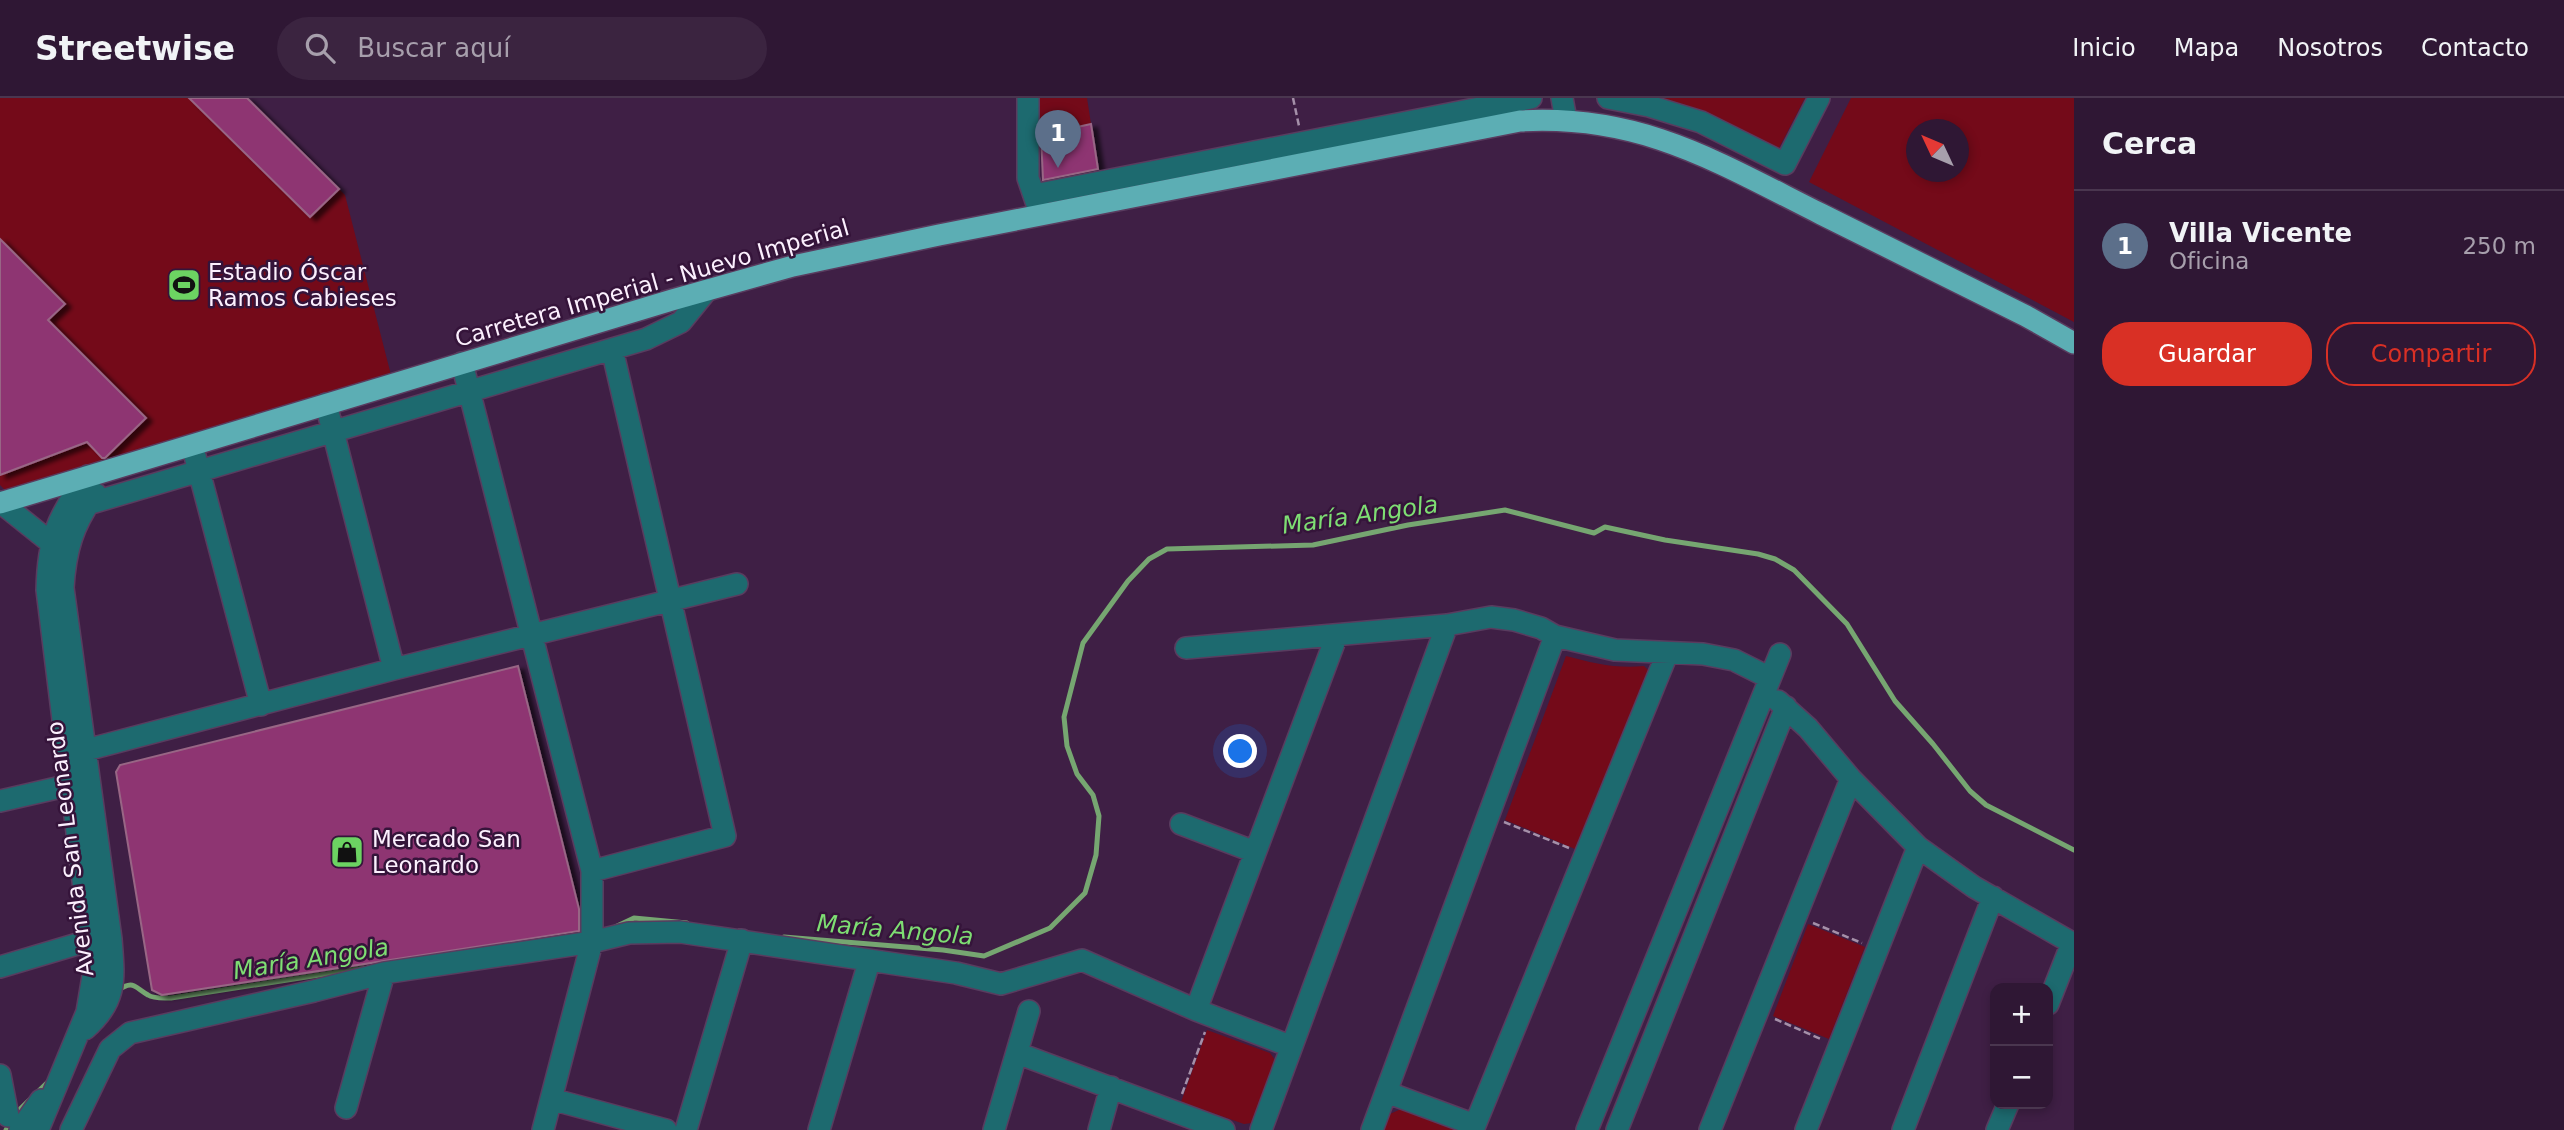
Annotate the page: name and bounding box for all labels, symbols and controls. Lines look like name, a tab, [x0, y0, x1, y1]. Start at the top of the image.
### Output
search box	[277, 17, 767, 80]
text: Streetwise	[35, 29, 235, 68]
icon: search	[301, 29, 339, 67]
text: Buscar aquí	[357, 33, 510, 63]
text: Inicio	[2072, 34, 2136, 62]
text: Mapa	[2174, 34, 2239, 62]
text: Nosotros	[2277, 34, 2383, 62]
text: Contacto	[2421, 34, 2529, 62]
pin: 1	[1035, 110, 1081, 168]
north arrow	[1906, 119, 1969, 182]
text: Cerca	[2102, 126, 2197, 161]
street label: Carretera Imperial - Nuevo Imperial	[452, 214, 852, 352]
text: Villa Vicente	[2169, 218, 2352, 248]
text: 1	[2117, 233, 2133, 259]
text: 250 m	[2462, 233, 2536, 259]
text: Oficina	[2169, 248, 2249, 274]
place label: Estadio Óscar Ramos Cabieses	[208, 258, 397, 311]
sports icon: Estadio Óscar Ramos Cabieses	[165, 266, 203, 304]
button: Guardar	[2102, 322, 2312, 386]
button: Compartir	[2326, 322, 2536, 386]
water label: María Angola	[1280, 490, 1440, 540]
street label: Avenida San Leonardo	[41, 720, 99, 978]
your location	[1223, 734, 1257, 768]
place label: Mercado San Leonardo	[372, 826, 521, 878]
shop icon: Mercado San Leonardo	[328, 833, 366, 871]
water label: María Angola	[815, 909, 975, 951]
water label: María Angola	[231, 933, 391, 985]
map controls	[1990, 983, 2053, 1109]
button: +	[1990, 983, 2053, 1046]
button: −	[1990, 1046, 2053, 1109]

